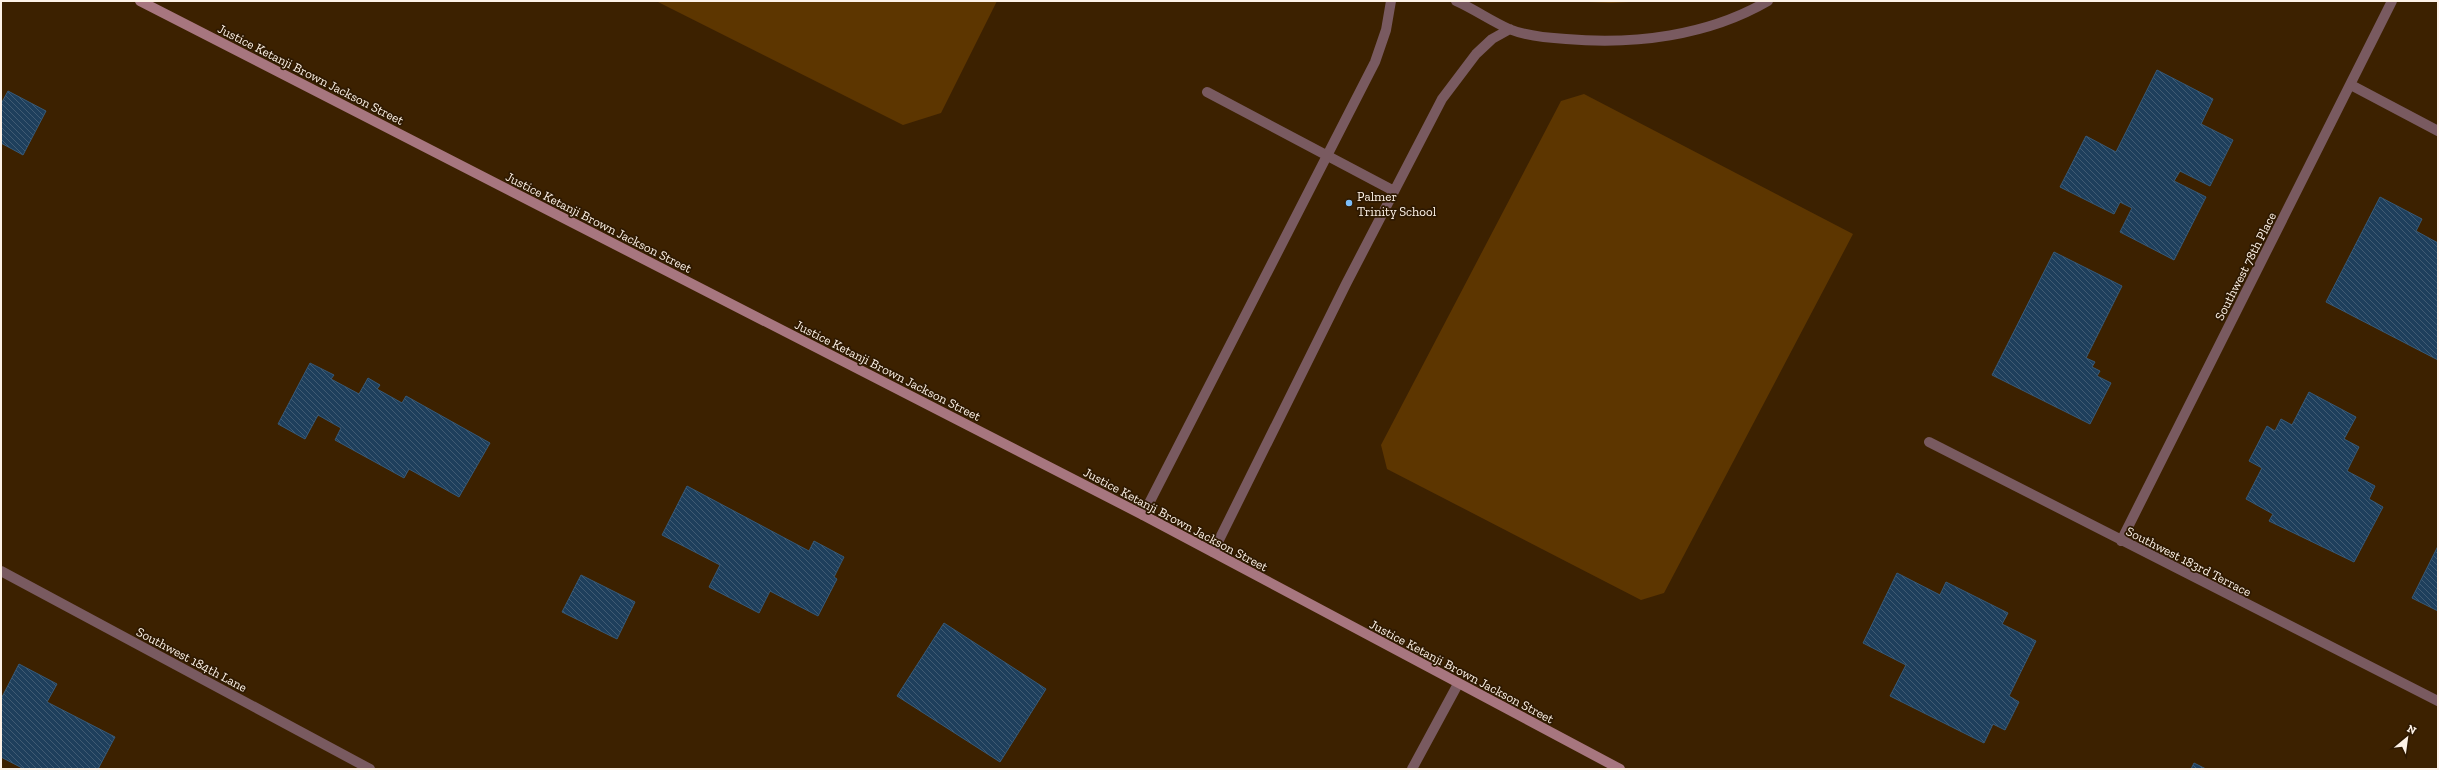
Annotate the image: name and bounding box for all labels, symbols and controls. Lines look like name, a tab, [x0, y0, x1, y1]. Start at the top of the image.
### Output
street label: Justice Ketanji Brown Jackson Street	[215, 21, 406, 129]
street label: Justice Ketanji Brown Jackson Street	[503, 169, 694, 277]
place label: Palmer Trinity School	[1357, 189, 1437, 219]
marker: Palmer Trinity School	[1344, 198, 1354, 208]
street label: Southwest 78th Place	[2212, 210, 2279, 323]
street label: Justice Ketanji Brown Jackson Street	[792, 317, 983, 425]
street label: Justice Ketanji Brown Jackson Street	[1081, 464, 1271, 575]
street label: Southwest 183rd Terrace	[2124, 523, 2254, 600]
street label: Justice Ketanji Brown Jackson Street	[1367, 616, 1557, 727]
street label: Southwest 184th Lane	[134, 624, 250, 695]
north arrow	[2387, 718, 2427, 758]
text: N	[2405, 722, 2419, 738]

